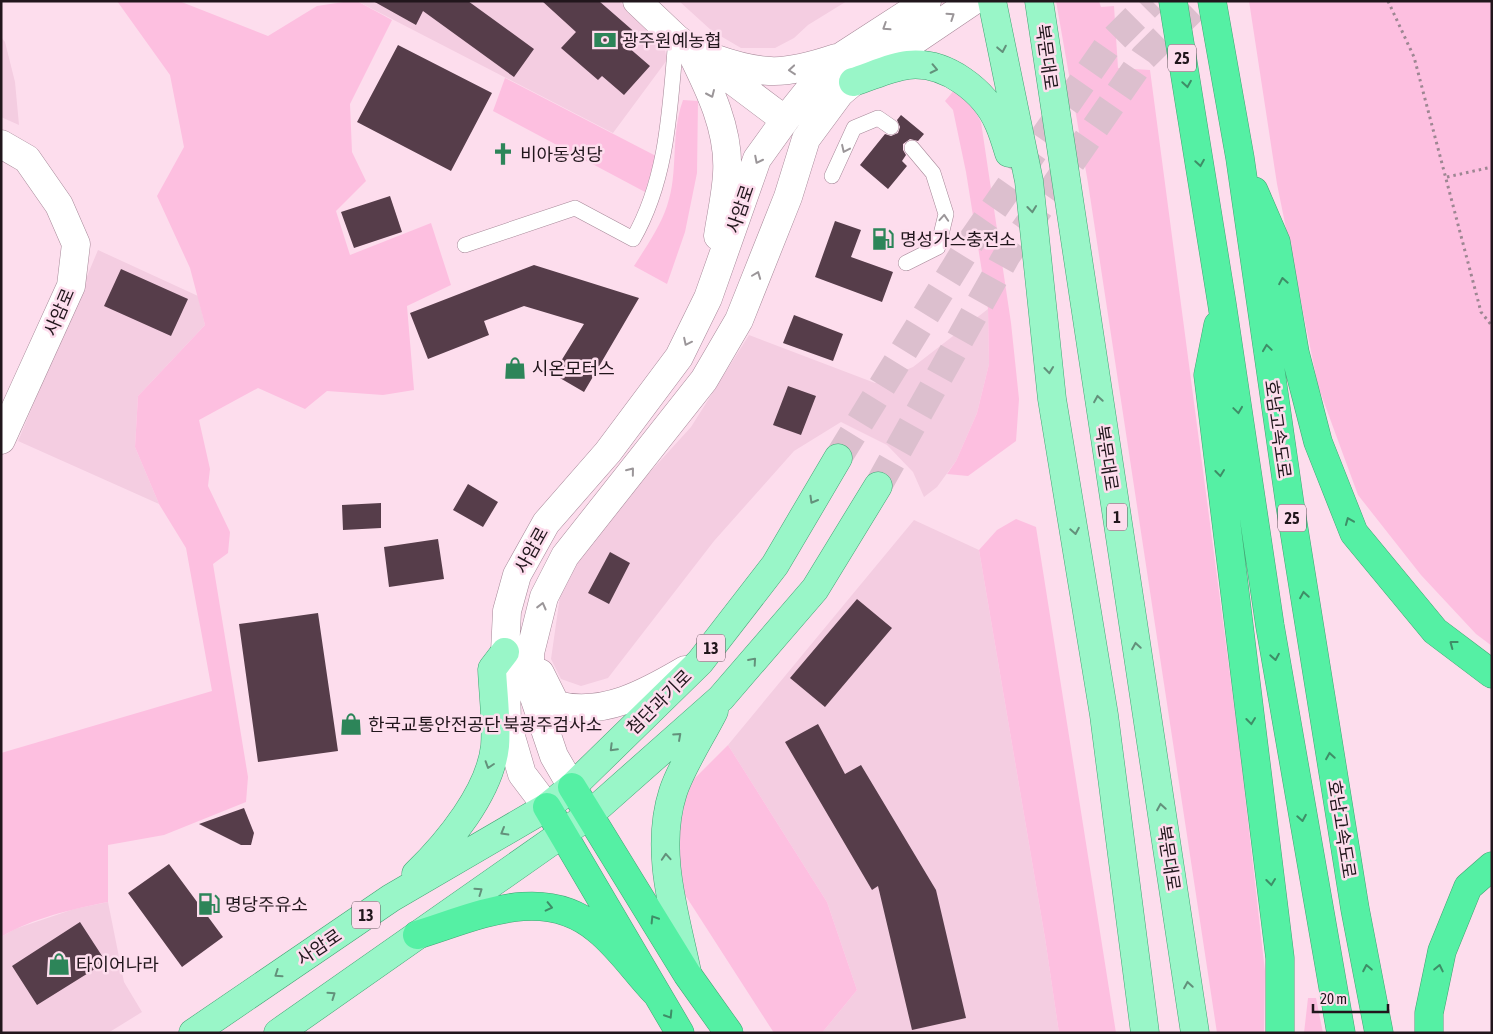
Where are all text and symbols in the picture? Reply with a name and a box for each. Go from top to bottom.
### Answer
one-way arrow [946,12,955,22]
one-way arrow [882,21,891,30]
street label: 북문대로 [1032,23,1062,91]
bank icon: 광주원예농협 [592,27,618,53]
place label: 광주원예농협 [622,30,721,51]
road number: 25 [1168,44,1196,72]
one-way arrow [996,45,1007,53]
one-way arrow [929,63,938,74]
one-way arrow [788,65,796,76]
one-way arrow [1181,80,1191,88]
one-way arrow [705,89,716,98]
church icon: 비아동성당 [490,141,516,167]
place label: 비아동성당 [520,144,603,165]
one-way arrow [840,144,851,153]
one-way arrow [754,155,764,164]
one-way arrow [1194,159,1204,168]
street label: 사암로 [722,182,758,236]
one-way arrow [1027,205,1038,213]
one-way arrow [938,213,949,221]
fuel station icon: 명성가스충전소 [870,226,896,252]
place label: 명성가스충전소 [900,229,1016,250]
one-way arrow [751,271,761,280]
one-way arrow [1278,277,1288,285]
street label: 사암로 [40,285,78,339]
one-way arrow [683,337,693,346]
one-way arrow [1262,344,1273,352]
shop icon: 시온모터스 [502,355,528,381]
place label: 시온모터스 [532,358,615,379]
one-way arrow [1043,367,1054,375]
street label: 호남고속도로 [1261,378,1295,480]
one-way arrow [1094,394,1104,403]
one-way arrow [1232,407,1243,415]
street label: 북문대로 [1091,424,1123,492]
one-way arrow [626,468,634,477]
one-way arrow [1215,468,1225,477]
one-way arrow [810,495,820,504]
road number: 1 [1107,504,1127,530]
road number: 25 [1278,504,1306,532]
one-way arrow [1345,517,1355,526]
street label: 사암로 [510,523,552,577]
one-way arrow [1069,526,1079,535]
one-way arrow [1300,591,1310,600]
one-way arrow [536,601,547,610]
road number: 13 [697,634,725,661]
one-way arrow [1132,642,1142,650]
one-way arrow [1450,642,1459,650]
one-way arrow [1269,654,1280,662]
one-way arrow [747,658,755,667]
street label: 첨단과기로 [622,665,696,739]
shop icon: 한국교통안전공단 북광주검사소 [338,711,364,737]
place label: 한국교통안전공단 북광주검사소 [368,714,602,735]
one-way arrow [1245,717,1256,725]
one-way arrow [672,733,681,742]
one-way arrow [609,742,618,751]
one-way arrow [1326,751,1336,760]
one-way arrow [485,761,495,769]
street label: 호남고속도로 [1324,778,1360,880]
one-way arrow [1156,802,1167,810]
one-way arrow [1297,813,1307,822]
street label: 북문대로 [1153,824,1185,892]
one-way arrow [501,825,510,835]
one-way arrow [661,853,672,861]
one-way arrow [1265,878,1276,886]
one-way arrow [473,888,483,897]
fuel station icon: 명당주유소 [196,891,222,917]
place label: 명당주유소 [225,894,308,915]
road number: 13 [352,902,380,928]
one-way arrow [544,902,553,912]
one-way arrow [650,916,660,925]
street label: 사암로 [293,924,345,970]
shop icon: 타이어나라 [46,951,72,977]
place label: 타이어나라 [76,954,159,975]
one-way arrow [1362,963,1372,972]
one-way arrow [1433,963,1444,972]
one-way arrow [275,968,284,977]
one-way arrow [1183,980,1193,989]
scale bar [1313,982,1388,1014]
text: 20 m [1320,990,1347,1007]
one-way arrow [326,992,336,1001]
one-way arrow [663,1010,672,1019]

